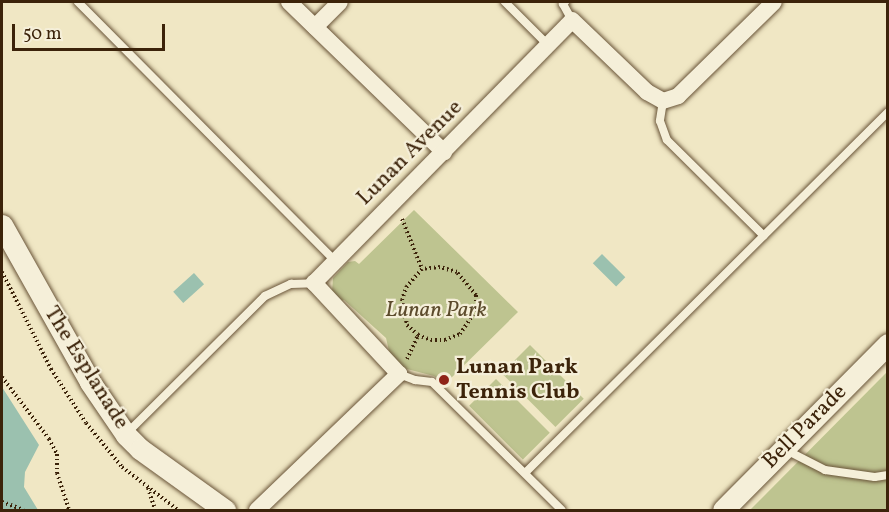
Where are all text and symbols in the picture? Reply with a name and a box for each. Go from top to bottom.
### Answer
scale bar [15,12,168,50]
text: 50 m [23,22,62,47]
street label: Lunan Avenue [352,95,468,211]
park label: Lunan Park [385,298,487,324]
street label: The Esplanade [38,302,134,434]
place label: Lunan Park Tennis Club [456,354,579,406]
marker: Lunan Park Tennis Club [437,373,451,387]
street label: Bell Parade [757,379,853,475]

